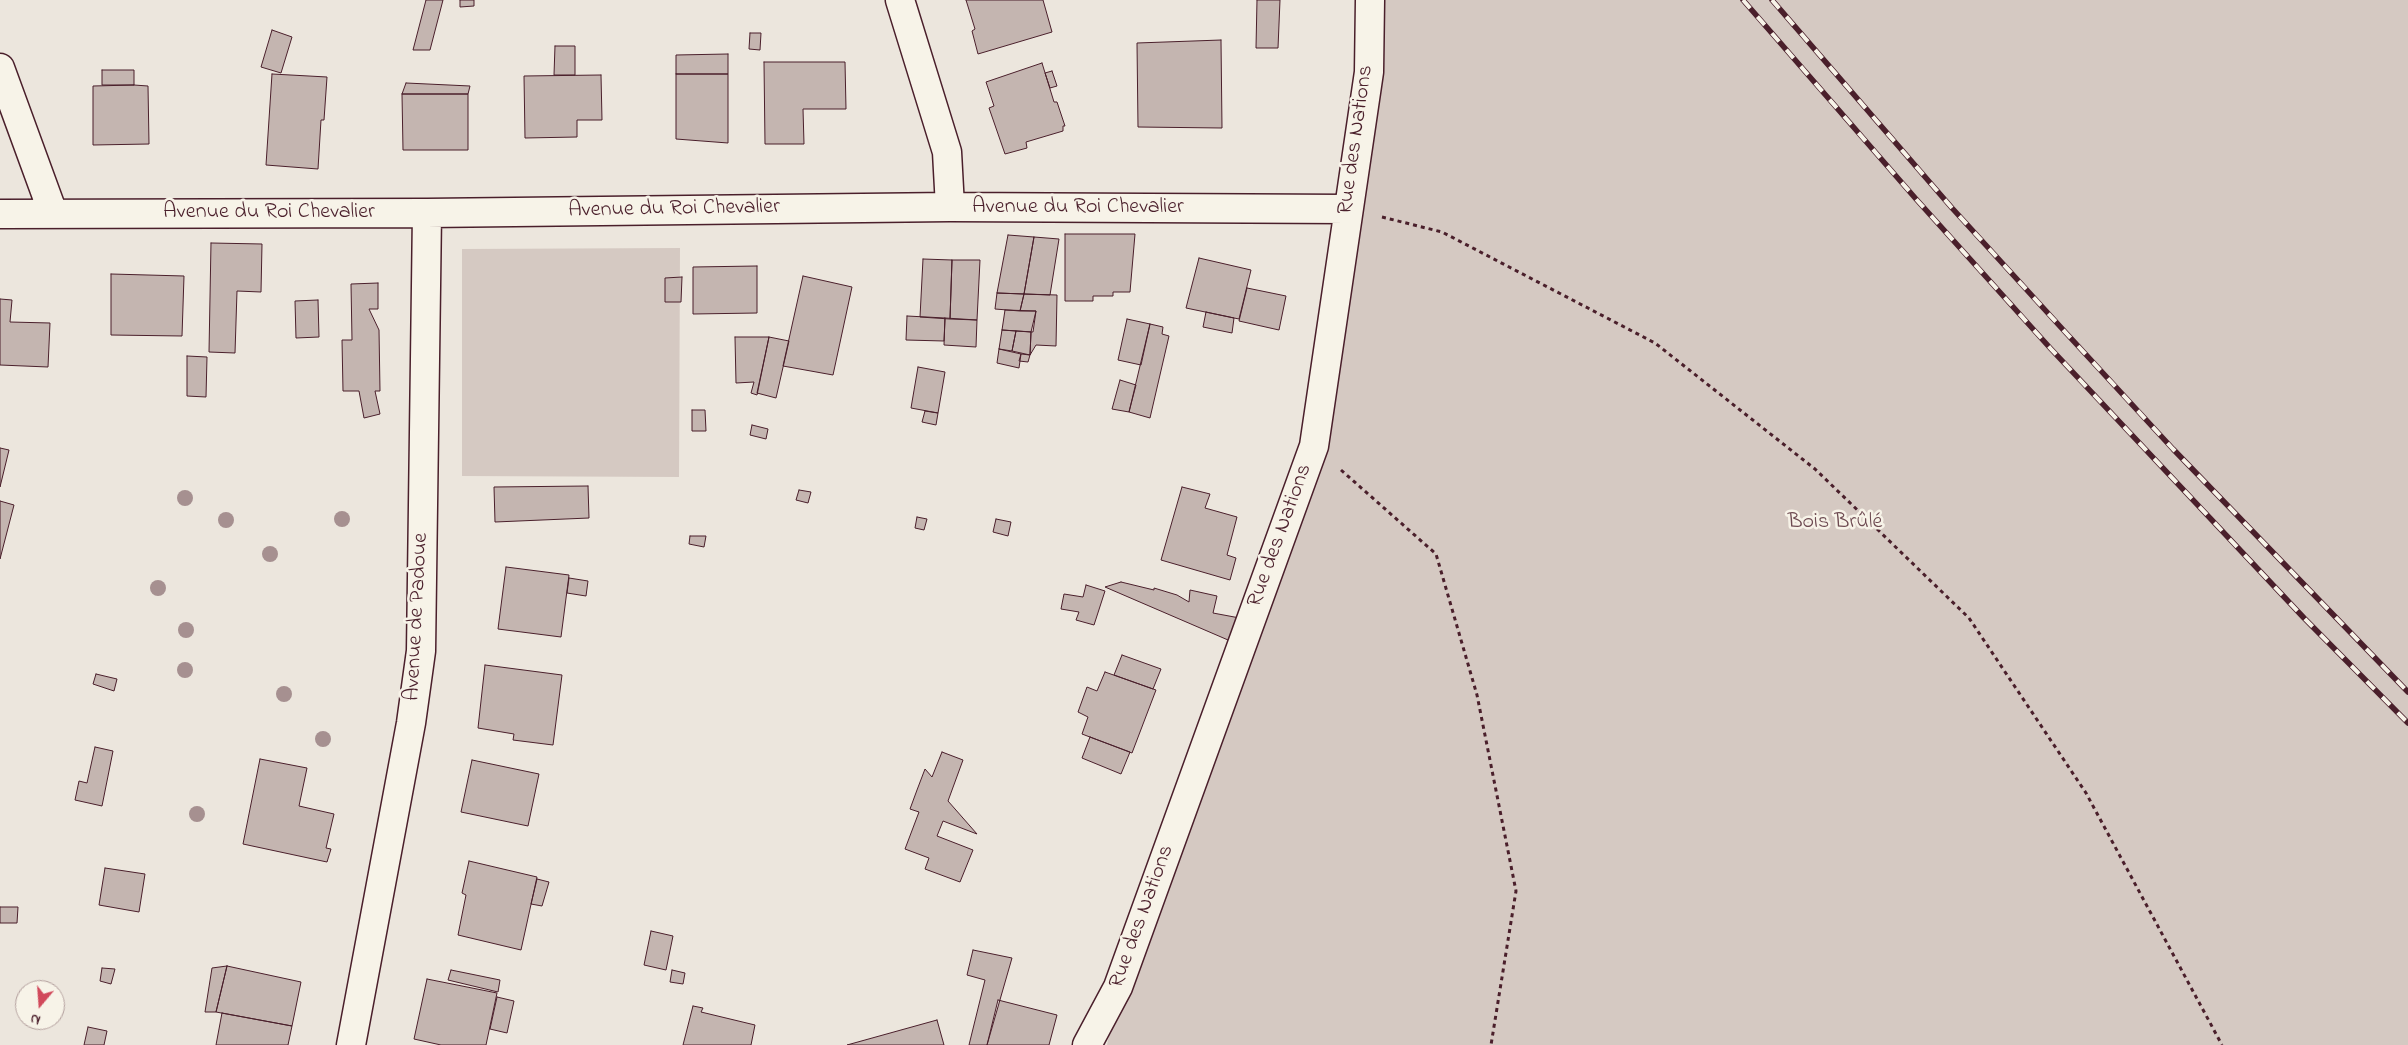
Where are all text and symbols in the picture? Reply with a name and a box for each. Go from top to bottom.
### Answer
street label: Rue des Nations [1333,64,1381,216]
street label: Avenue du Roi Chevalier [568,195,780,225]
street label: Avenue du Roi Chevalier [972,195,1184,221]
street label: Avenue du Roi Chevalier [163,200,375,226]
street label: Rue des Nations [1243,461,1319,611]
park label: Bois Brûlé [1788,510,1882,536]
street label: Avenue de Padoue [400,532,436,702]
street label: Rue des Nations [1105,842,1181,992]
north arrow [15,980,65,1030]
text: N [28,1007,43,1030]

